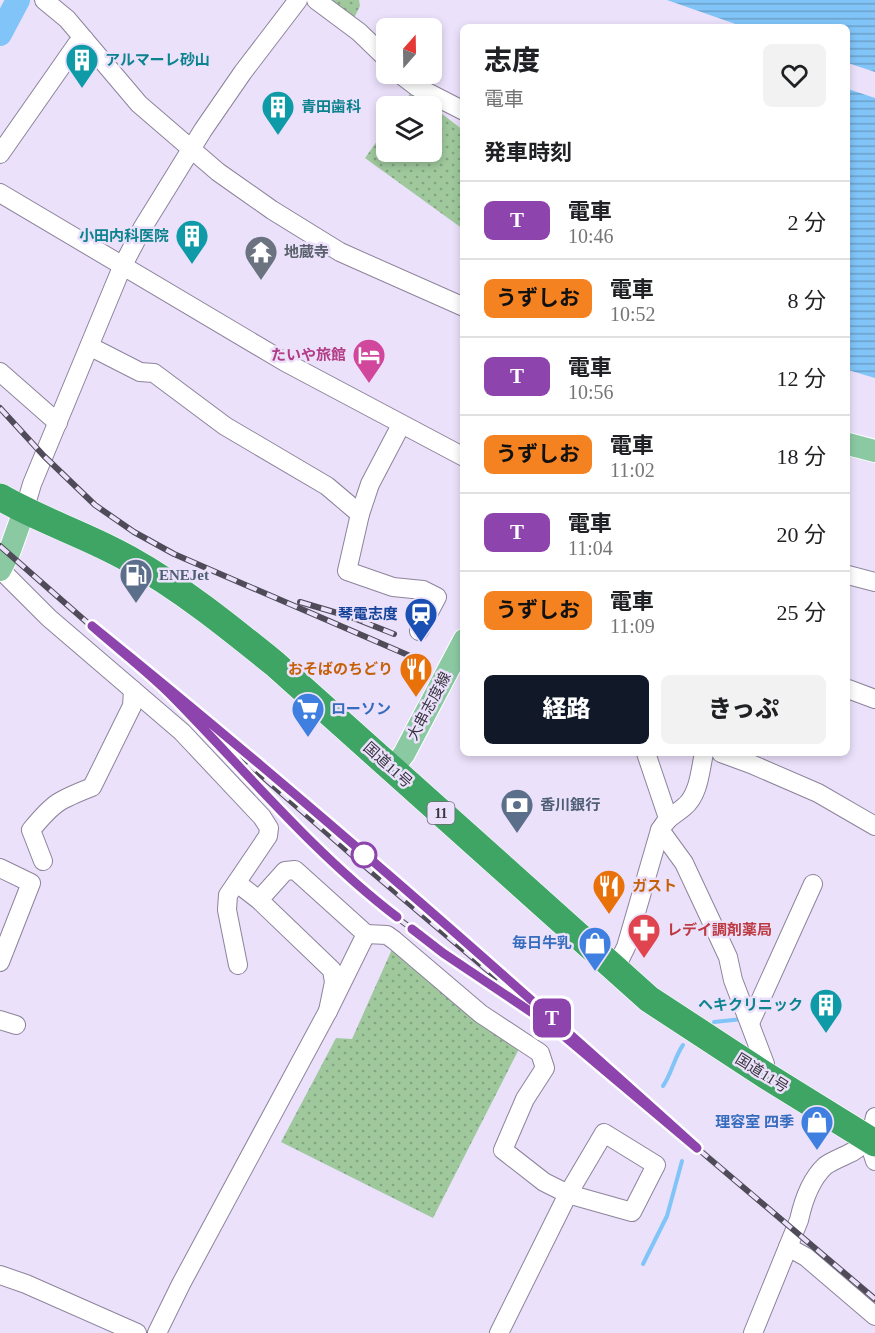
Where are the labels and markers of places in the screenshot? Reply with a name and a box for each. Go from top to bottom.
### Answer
building icon: アルマーレ砂山 [64,42,100,89]
place label: アルマーレ砂山 [105,52,210,68]
building icon: 青田歯科 [260,89,296,136]
place label: 青田歯科 [301,99,361,115]
building icon: 小田内科医院 [174,218,210,265]
place label: 小田内科医院 [79,228,169,244]
temple icon: 地蔵寺 [243,234,279,281]
place label: 地蔵寺 [284,244,329,260]
hotel icon: たいや旅館 [351,337,387,384]
place label: たいや旅館 [271,346,346,363]
fuel station icon: ENEJet [118,557,154,604]
place label: ENEJet [159,567,209,583]
station icon: 琴電志度 [403,596,439,643]
place label: 琴電志度 [338,606,398,622]
restaurant icon: おそばのちどり [398,651,434,698]
place label: おそばのちどり [288,661,393,677]
supermarket icon: ローソン [290,691,326,738]
place label: ローソン [331,701,391,717]
bank icon: 香川銀行 [499,787,535,834]
place label: 香川銀行 [540,797,600,813]
unlabelled marker [351,842,377,868]
restaurant icon: ガスト [591,868,627,915]
place label: ガスト [632,878,677,894]
pharmacy icon: レデイ調剤薬局 [626,912,662,959]
place label: レデイ調剤薬局 [667,922,772,938]
shop icon: 毎日牛乳 [577,925,613,972]
place label: 毎日牛乳 [512,935,572,951]
building icon: ヘキクリニック [808,987,844,1034]
place label: ヘキクリニック [698,997,803,1013]
shop icon: 理容室 四季 [799,1104,835,1151]
place label: 理容室 四季 [715,1114,794,1130]

